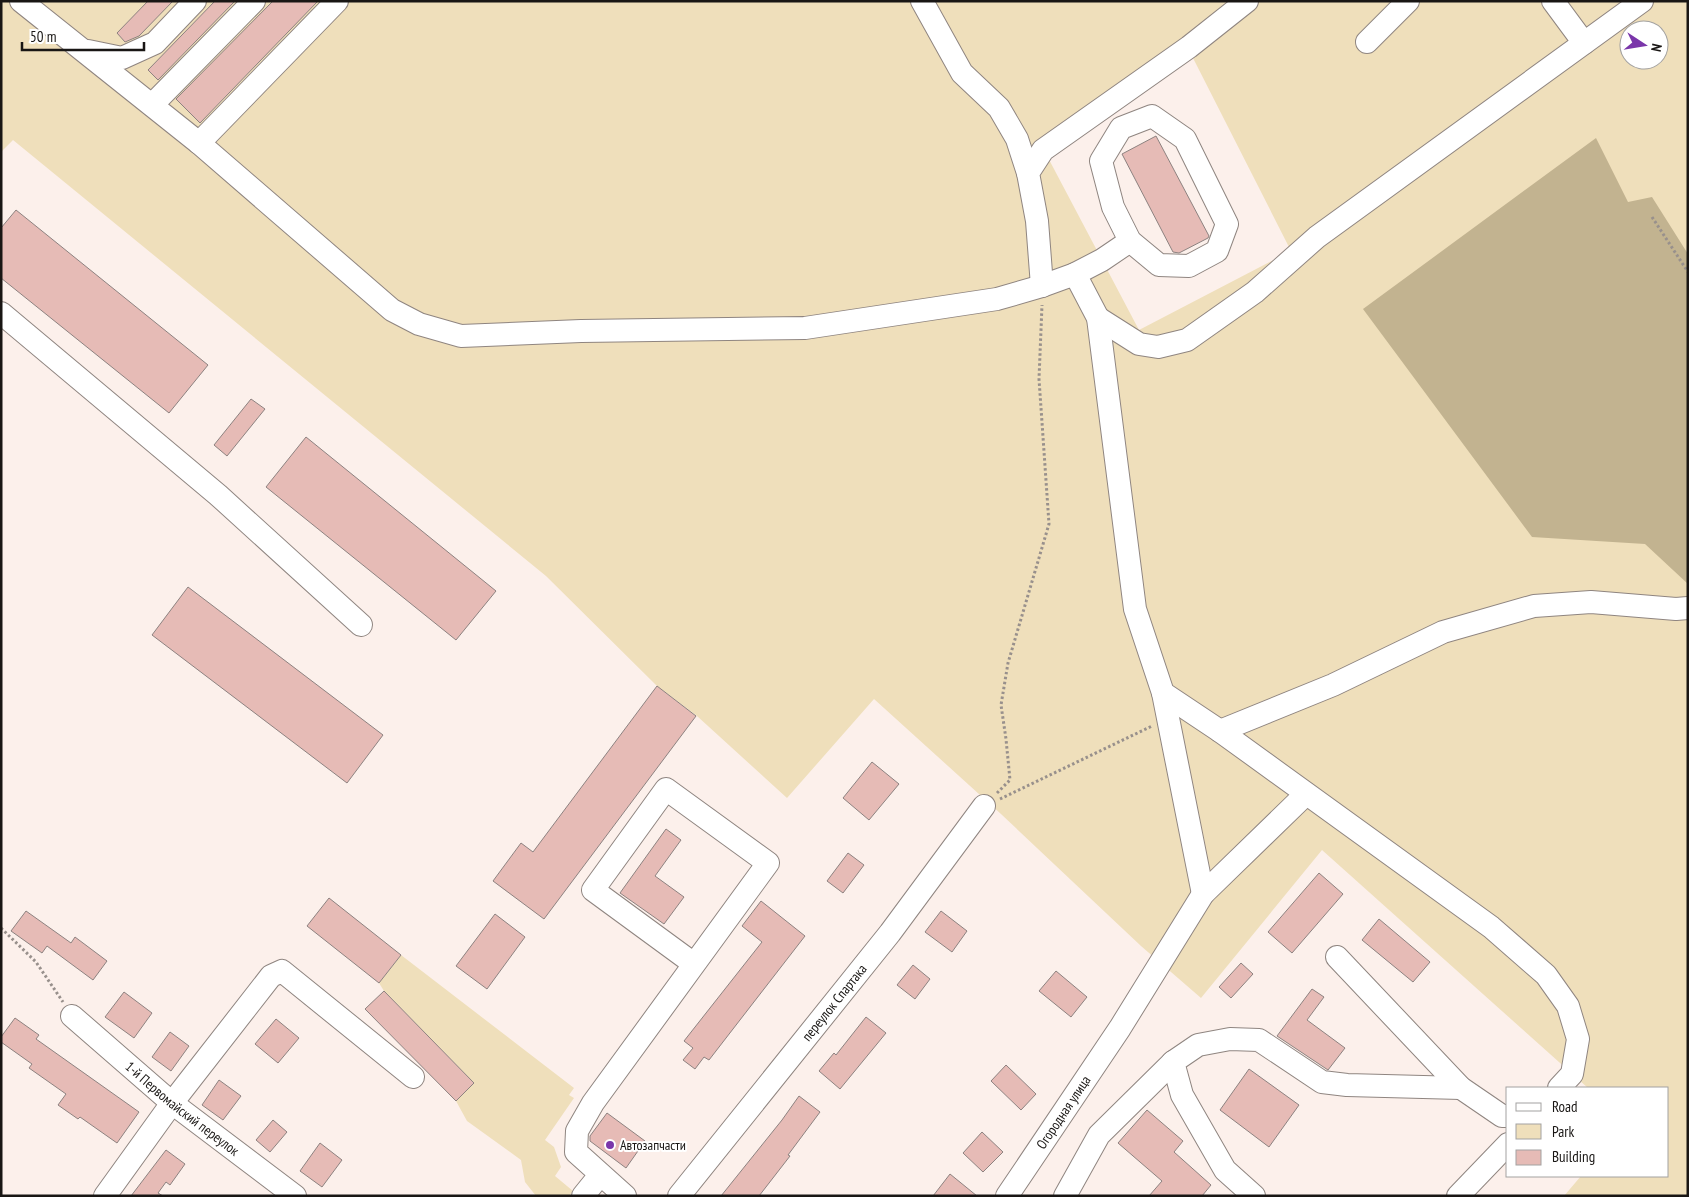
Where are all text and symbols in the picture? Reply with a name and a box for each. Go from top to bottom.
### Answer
scale bar [22,20,145,52]
north arrow [1619,20,1669,70]
text: 50 m [30,27,56,46]
text: N [1647,42,1666,53]
street label: переулок Спартака [798,960,871,1045]
street label: 1-й Первомайский переулок [122,1057,243,1160]
street label: Огородная улица [1032,1072,1095,1152]
legend [1506,1087,1669,1177]
text: Road [1552,1097,1578,1116]
text: Park [1552,1122,1574,1141]
place label: Автозапчасти [620,1136,686,1154]
marker: Автозапчасти [604,1139,616,1151]
text: Building [1552,1147,1595,1166]

